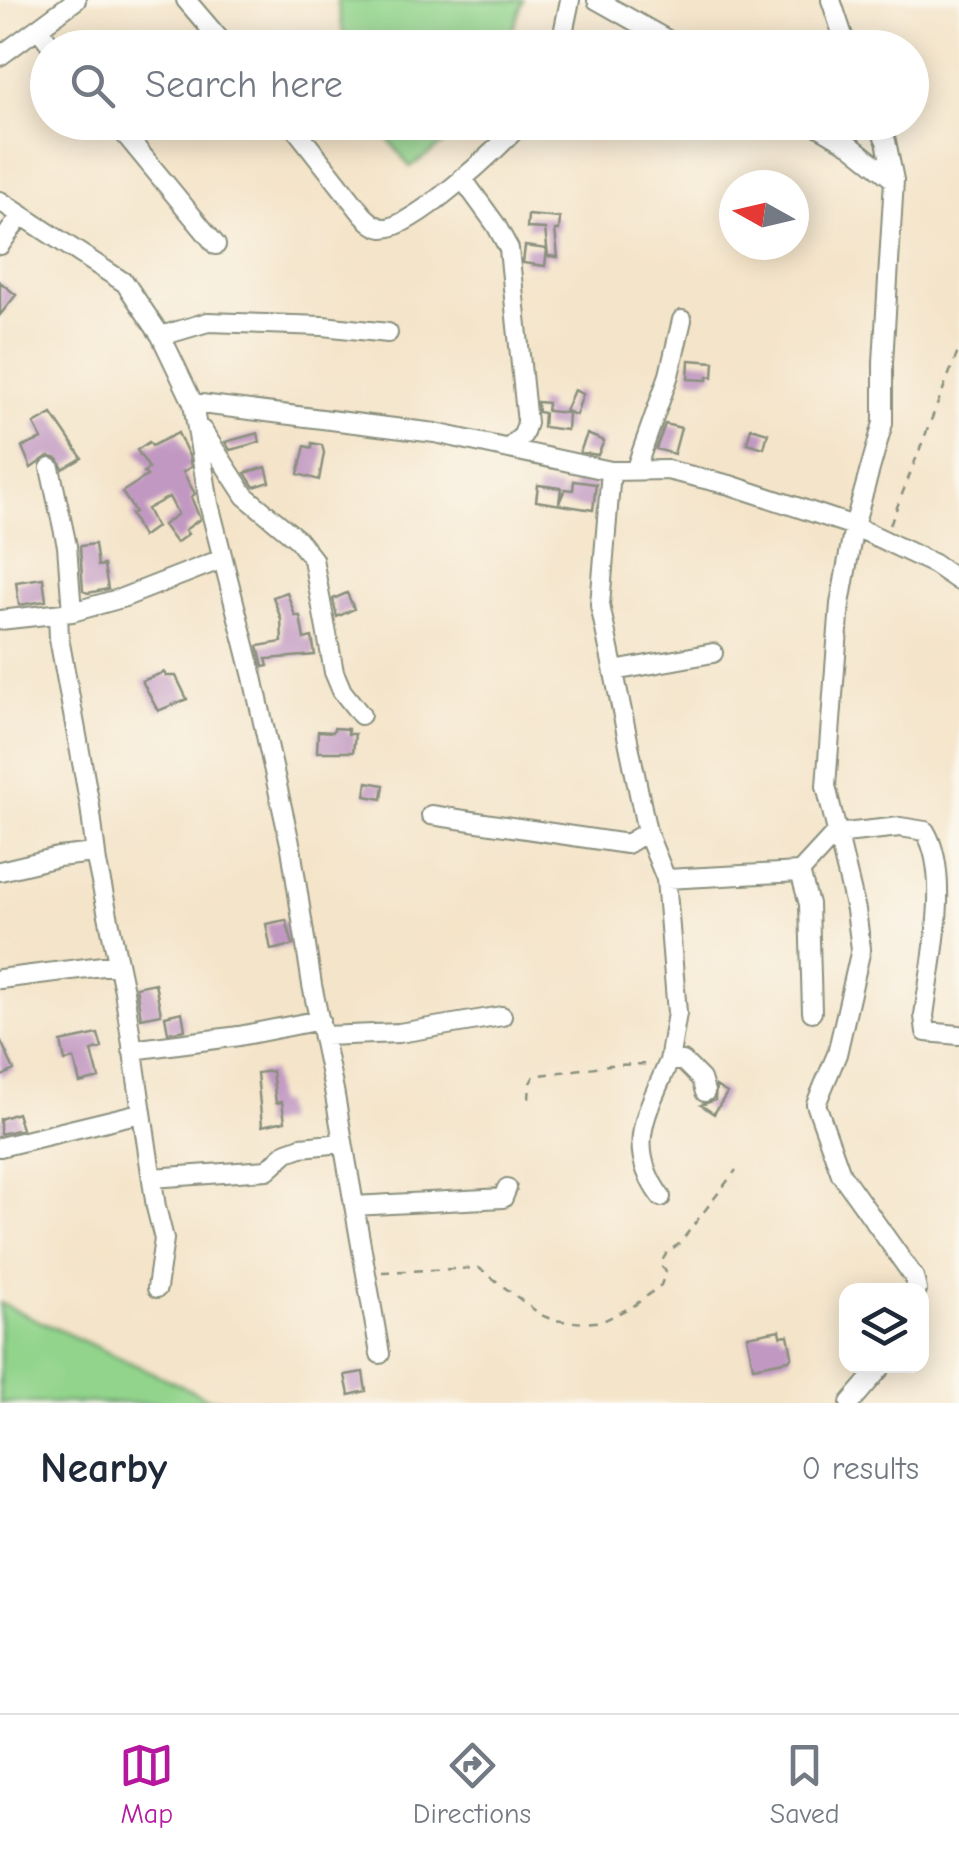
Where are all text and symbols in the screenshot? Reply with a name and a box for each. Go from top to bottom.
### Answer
search box [30,30,929,140]
icon: search [65,58,120,113]
text: Search here [145,63,343,107]
north arrow [719,170,809,260]
map controls [839,1283,929,1373]
button: layers [839,1283,929,1373]
text: Nearby [40,1444,167,1493]
text: 0 results [802,1450,919,1487]
tab: Map [119,1738,174,1830]
tab: Directions [413,1738,531,1830]
tab: Saved [770,1738,840,1830]

